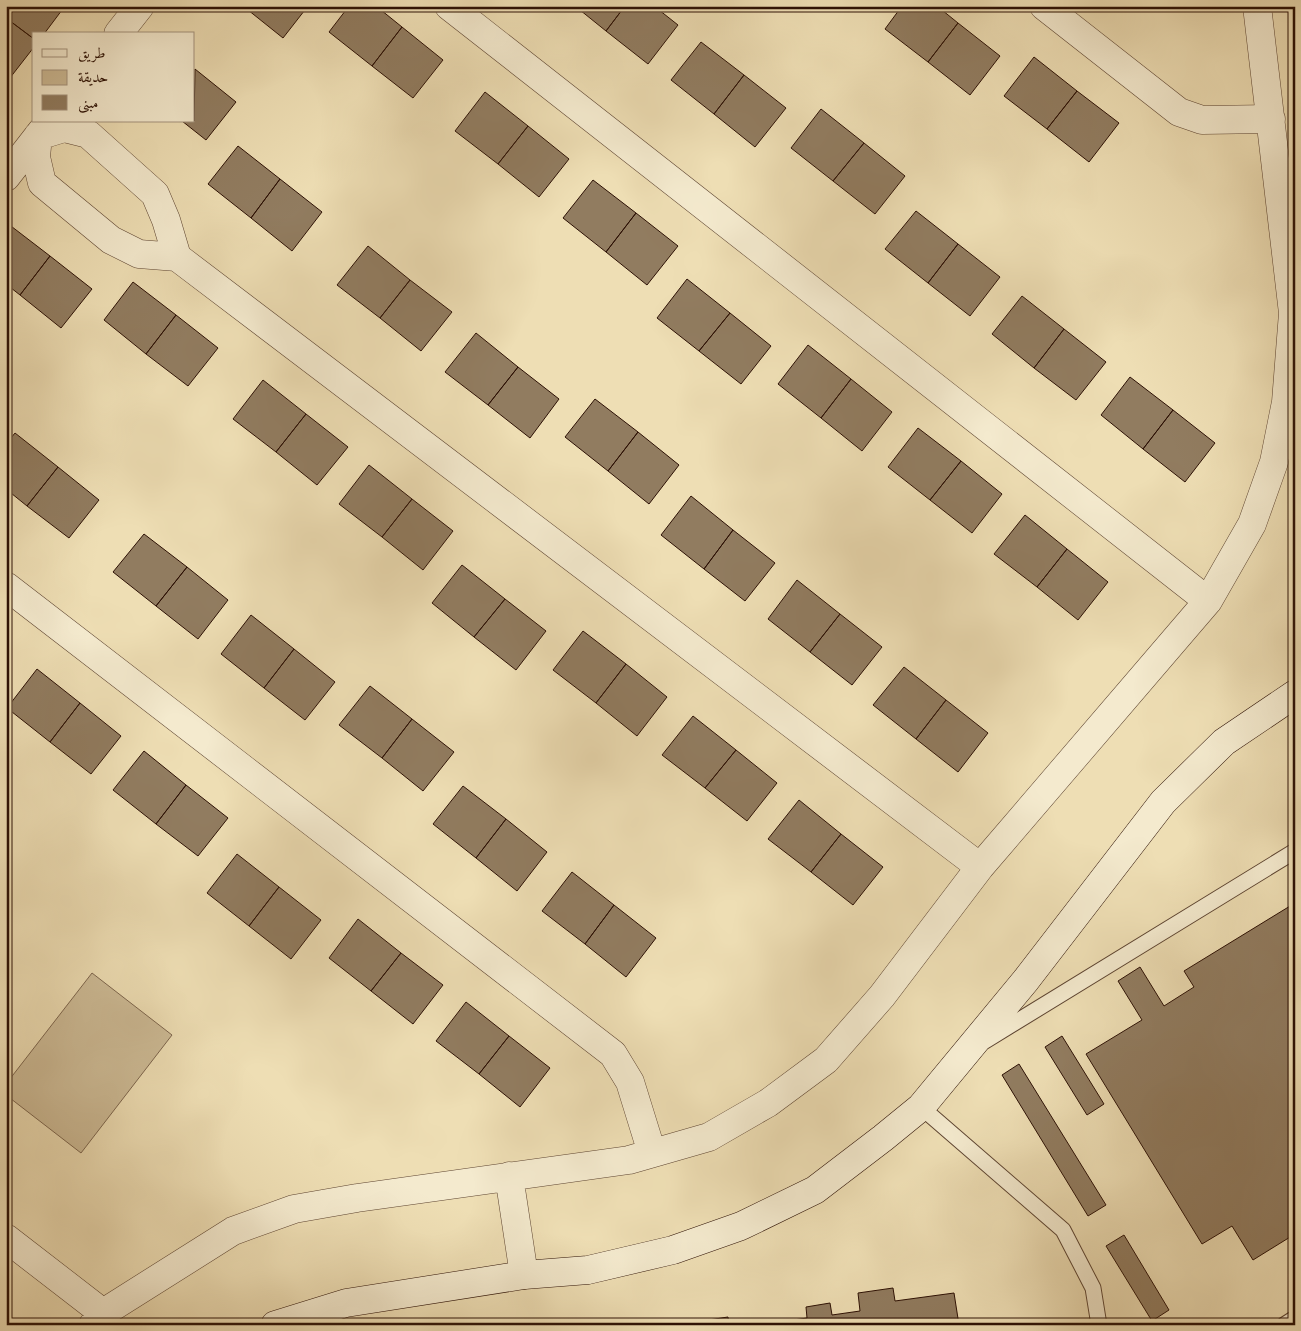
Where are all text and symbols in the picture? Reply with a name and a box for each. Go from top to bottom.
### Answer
legend [32,32,195,122]
text: طريق [78,44,105,63]
text: حديقة [78,68,108,87]
text: مبنى [78,94,98,114]

